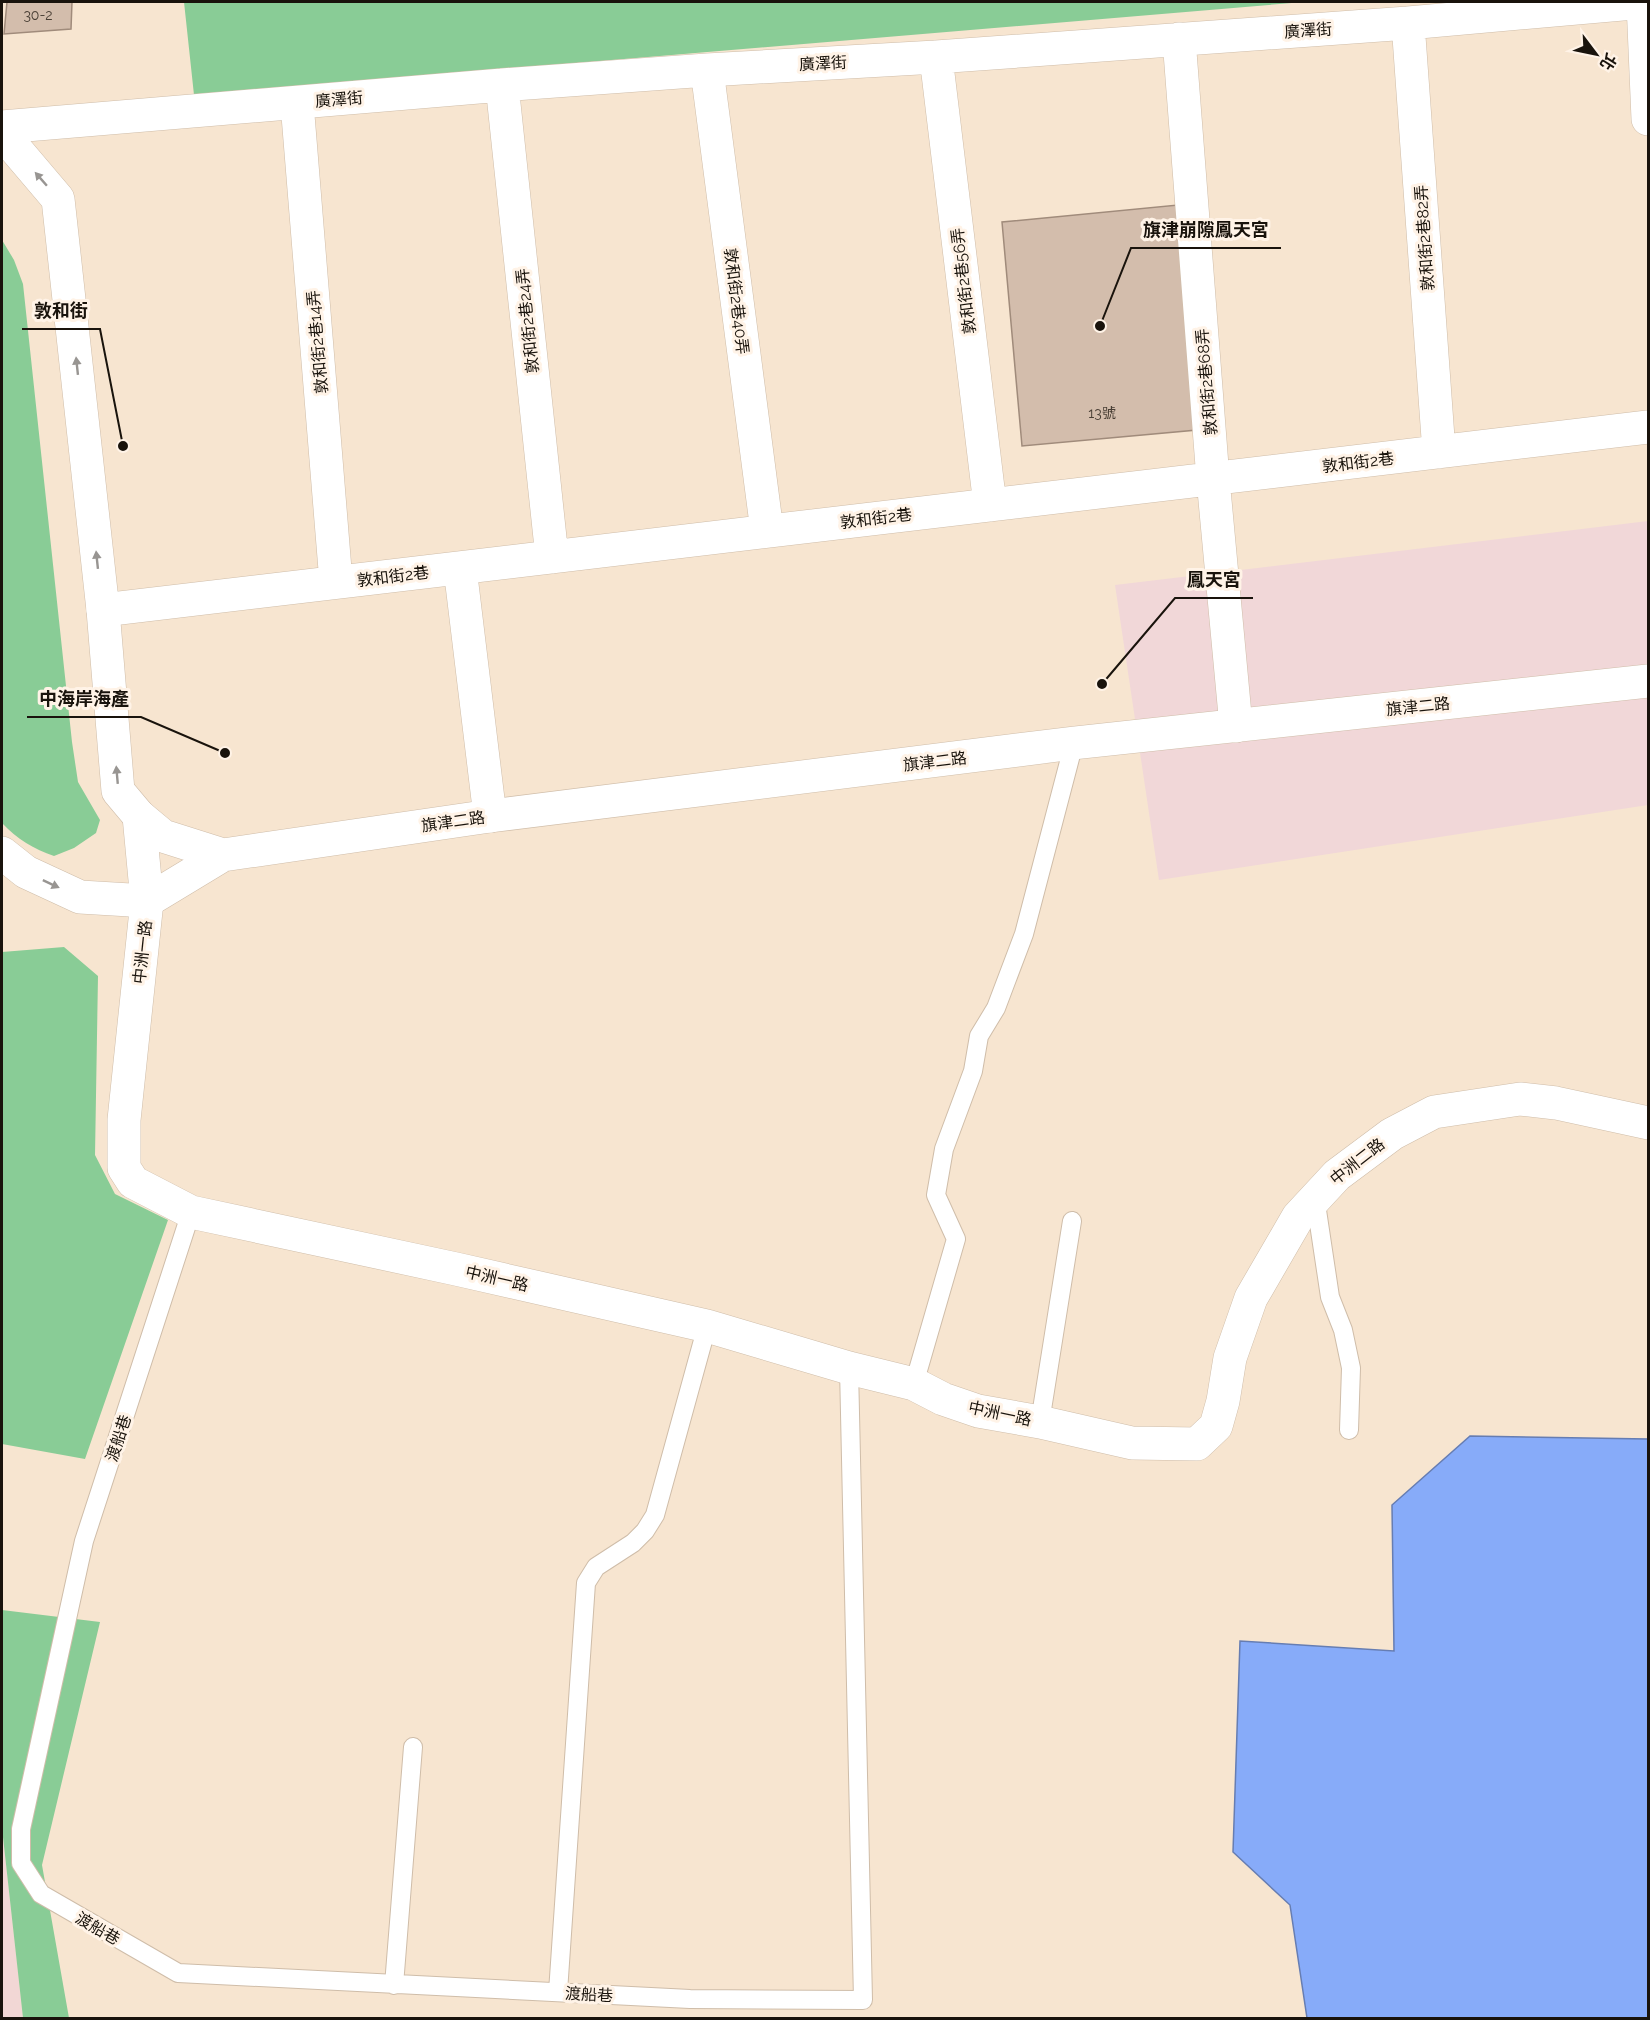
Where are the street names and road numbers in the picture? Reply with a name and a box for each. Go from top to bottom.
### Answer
street label: 廣澤街 [1283,19,1333,42]
street label: 廣澤街 [799,53,847,74]
street label: 廣澤街 [314,88,364,111]
street label: 敦和街2巷82弄 [1411,184,1438,292]
street label: 敦和街2巷56弄 [948,227,979,335]
street label: 敦和街2巷40弄 [721,247,752,355]
street label: 敦和街2巷24弄 [513,268,542,374]
street label: 敦和街2巷14弄 [304,289,331,395]
street label: 敦和街2巷68弄 [1192,328,1221,436]
street label: 敦和街2巷 [1321,449,1395,476]
street label: 敦和街2巷 [839,505,913,532]
street label: 敦和街2巷 [356,563,430,590]
street label: 旗津二路 [1385,694,1451,719]
street label: 旗津二路 [902,748,968,775]
street label: 旗津二路 [420,808,486,835]
street label: 中洲一路 [130,919,155,985]
street label: 中洲二路 [1326,1134,1388,1189]
street label: 中洲一路 [464,1262,530,1295]
street label: 中洲一路 [967,1398,1033,1429]
street label: 渡船巷 [102,1412,135,1464]
street label: 渡船巷 [72,1908,123,1949]
street label: 渡船巷 [565,1984,613,2005]

